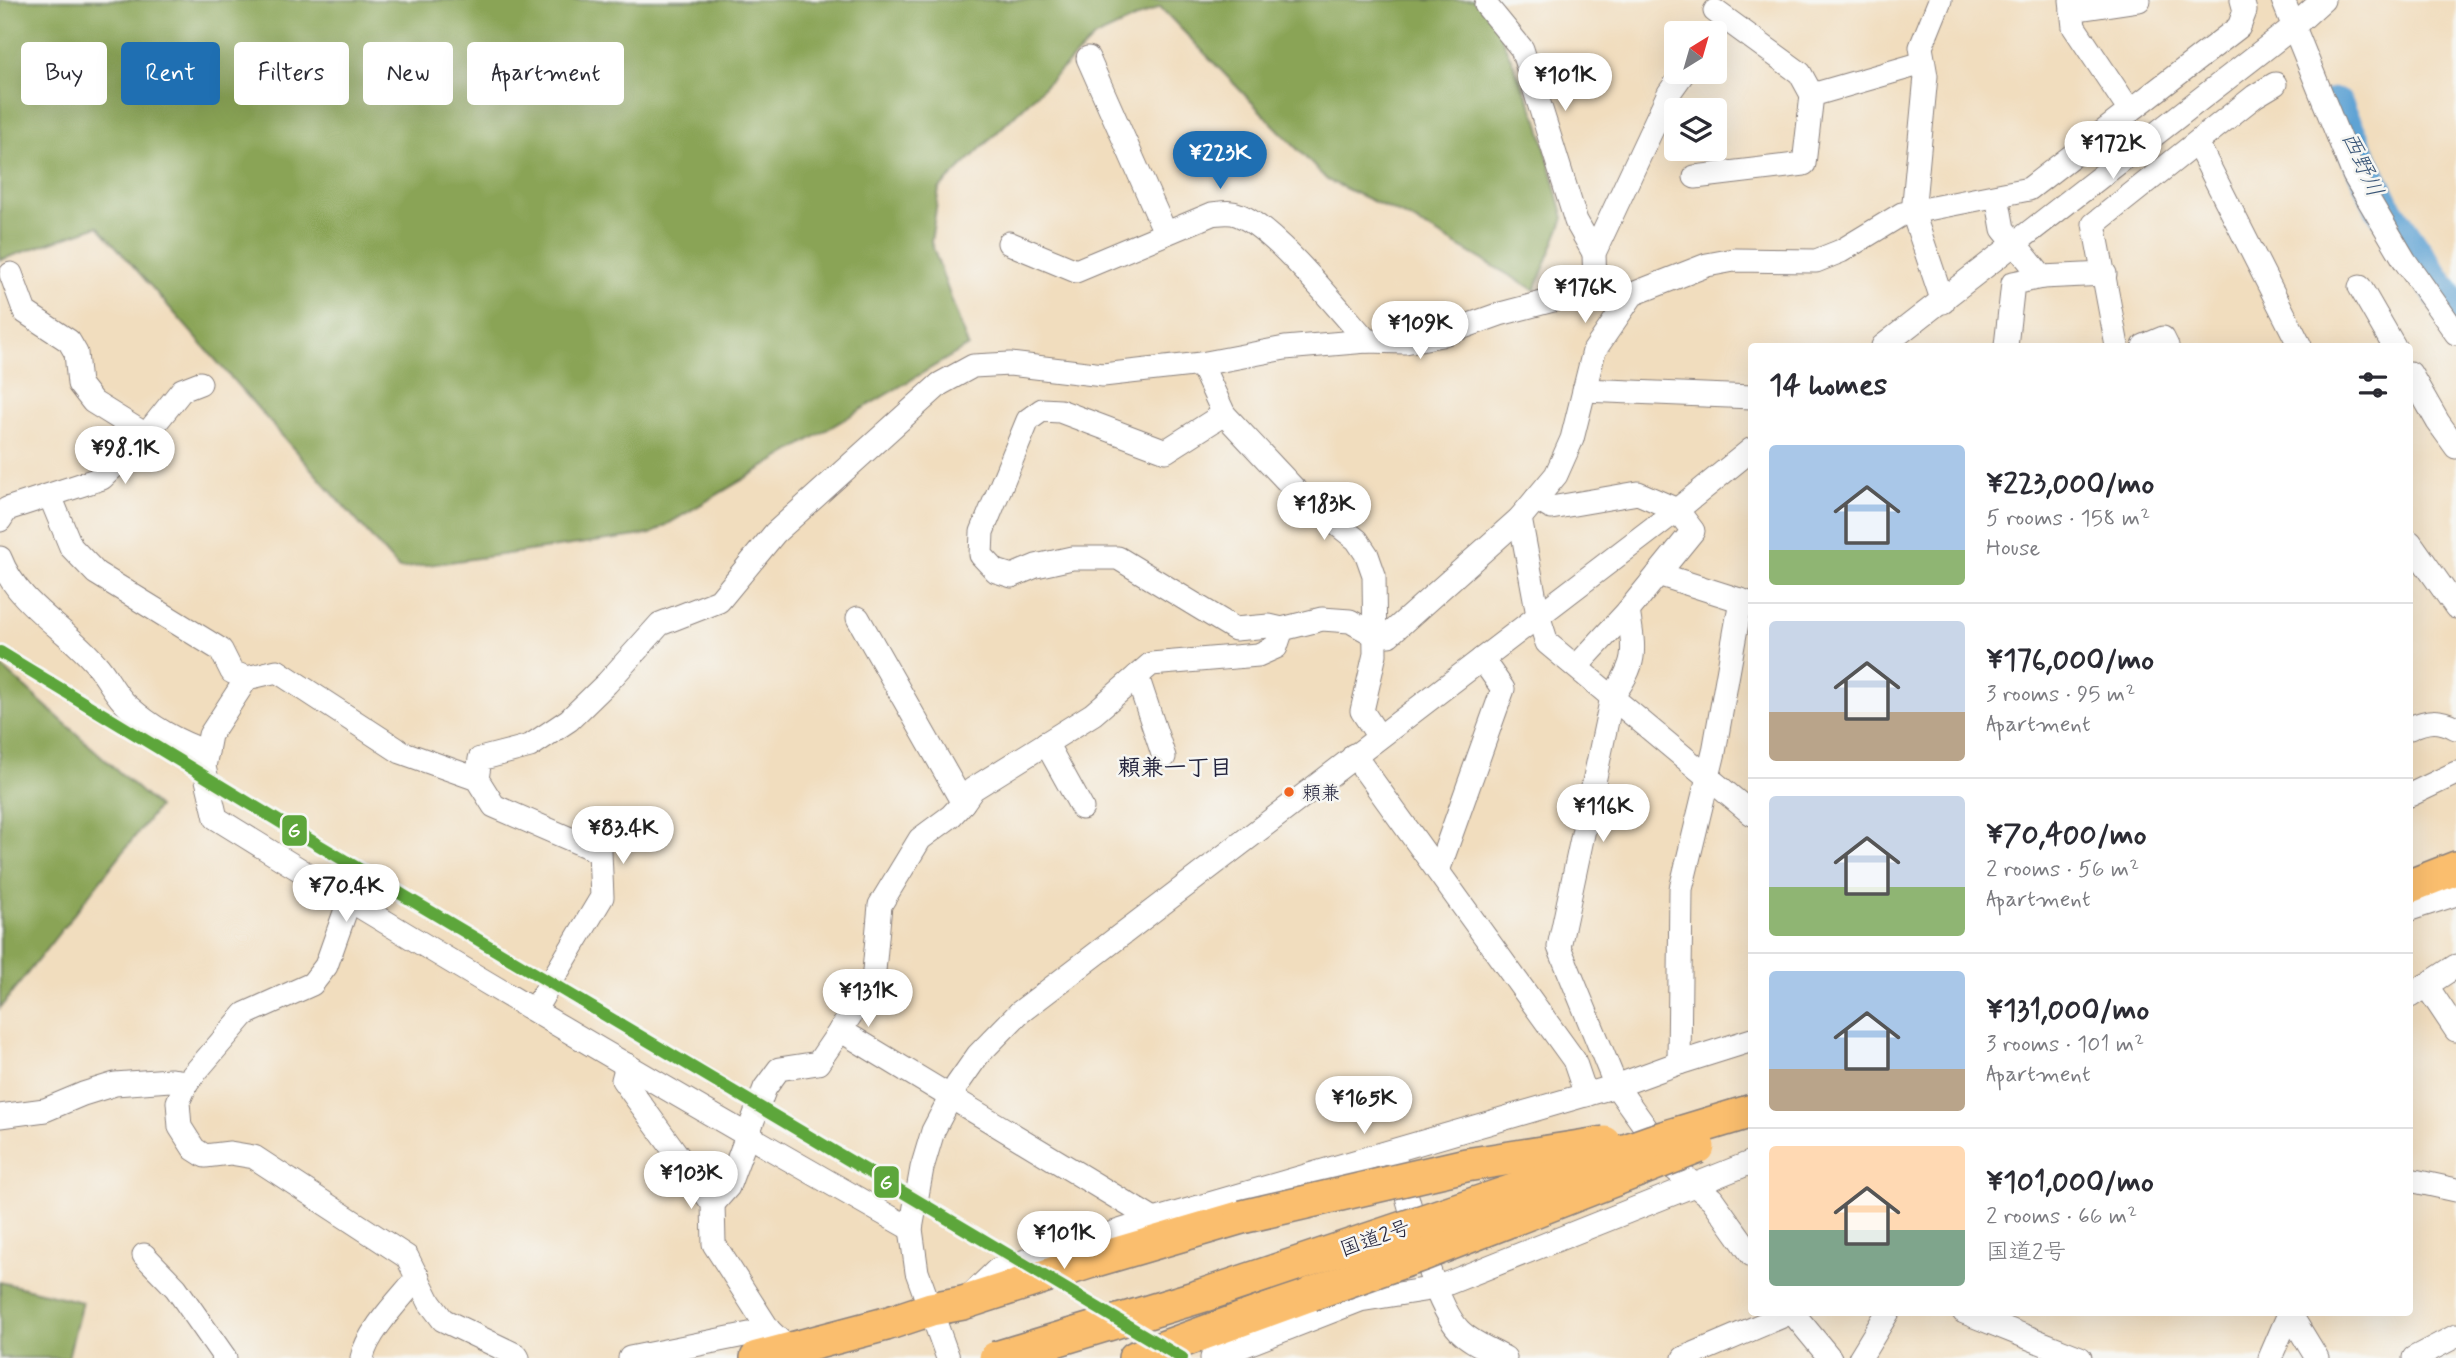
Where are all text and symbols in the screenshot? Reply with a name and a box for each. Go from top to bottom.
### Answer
north arrow [1664,21,1727,84]
map controls [1664,21,1727,161]
chip: Buy [21,42,107,105]
chip: Rent [121,42,220,105]
chip: Filters [234,42,349,105]
chip: New [363,42,453,105]
chip: Apartment [467,42,624,105]
pin: ¥101K [1516,54,1614,113]
text: ¥101K [1534,61,1596,91]
button: layers [1664,98,1727,161]
pin: ¥172K [2064,122,2162,181]
water label: 西野川 [2333,127,2389,202]
text: ¥172K [2080,129,2146,159]
pin: ¥223K [1171,132,1269,191]
text: ¥223K [1189,139,1251,169]
pin: ¥176K [1536,266,1634,325]
text: ¥176K [1554,273,1616,303]
pin: ¥109K [1371,302,1469,361]
text: ¥109K [1387,309,1453,339]
text: 14 homes [1769,366,1887,405]
icon: filters [2354,366,2392,404]
pin: ¥98.1K [68,426,182,486]
text: ¥98.1K [91,434,159,464]
text: ¥223,000/mo [1986,465,2154,504]
icon: home [1825,473,1909,557]
pin: ¥183K [1275,482,1373,542]
text: ¥183K [1293,490,1355,520]
text: 5 rooms · 158 m² [1986,504,2150,534]
text: House [1986,534,2040,564]
text: ¥176,000/mo [1986,641,2154,680]
icon: home [1825,649,1909,733]
text: 3 rooms · 95 m² [1986,680,2135,710]
text: Apartment [1986,710,2091,740]
district label: 頼兼一丁目 [1118,754,1233,784]
place label: 頼兼 [1302,781,1340,806]
pin: ¥116K [1554,784,1652,844]
marker: 頼兼 [1282,785,1296,799]
text: ¥116K [1573,792,1633,822]
pin: ¥83.4K [566,806,680,866]
line badge: G [281,814,308,847]
text: ¥83.4K [588,814,658,844]
text: ¥70,400/mo [1986,816,2147,855]
text: G [288,819,301,844]
icon: home [1825,824,1909,908]
text: 2 rooms · 56 m² [1986,855,2139,885]
pin: ¥70.4K [289,864,403,924]
text: ¥70.4K [309,872,383,902]
text: Apartment [1986,885,2091,915]
pin: ¥131K [819,970,917,1029]
text: ¥131K [839,977,897,1007]
text: ¥131,000/mo [1986,991,2149,1030]
icon: home [1825,999,1909,1083]
text: 3 rooms · 101 m² [1986,1030,2144,1060]
text: Apartment [1986,1060,2091,1090]
pin: ¥165K [1315,1076,1413,1136]
text: ¥165K [1331,1084,1397,1114]
pin: ¥103K [642,1152,740,1211]
text: ¥103K [660,1159,722,1189]
text: ¥101,000/mo [1986,1163,2154,1202]
line badge: G [873,1165,900,1199]
text: G [880,1171,893,1196]
icon: home [1825,1174,1909,1258]
text: 2 rooms · 66 m² [1986,1202,2137,1232]
pin: ¥101K [1015,1212,1113,1271]
street label: 国道2号 [1336,1214,1415,1264]
text: ¥101K [1033,1219,1095,1249]
text: 国道2号 [1986,1238,2066,1268]

